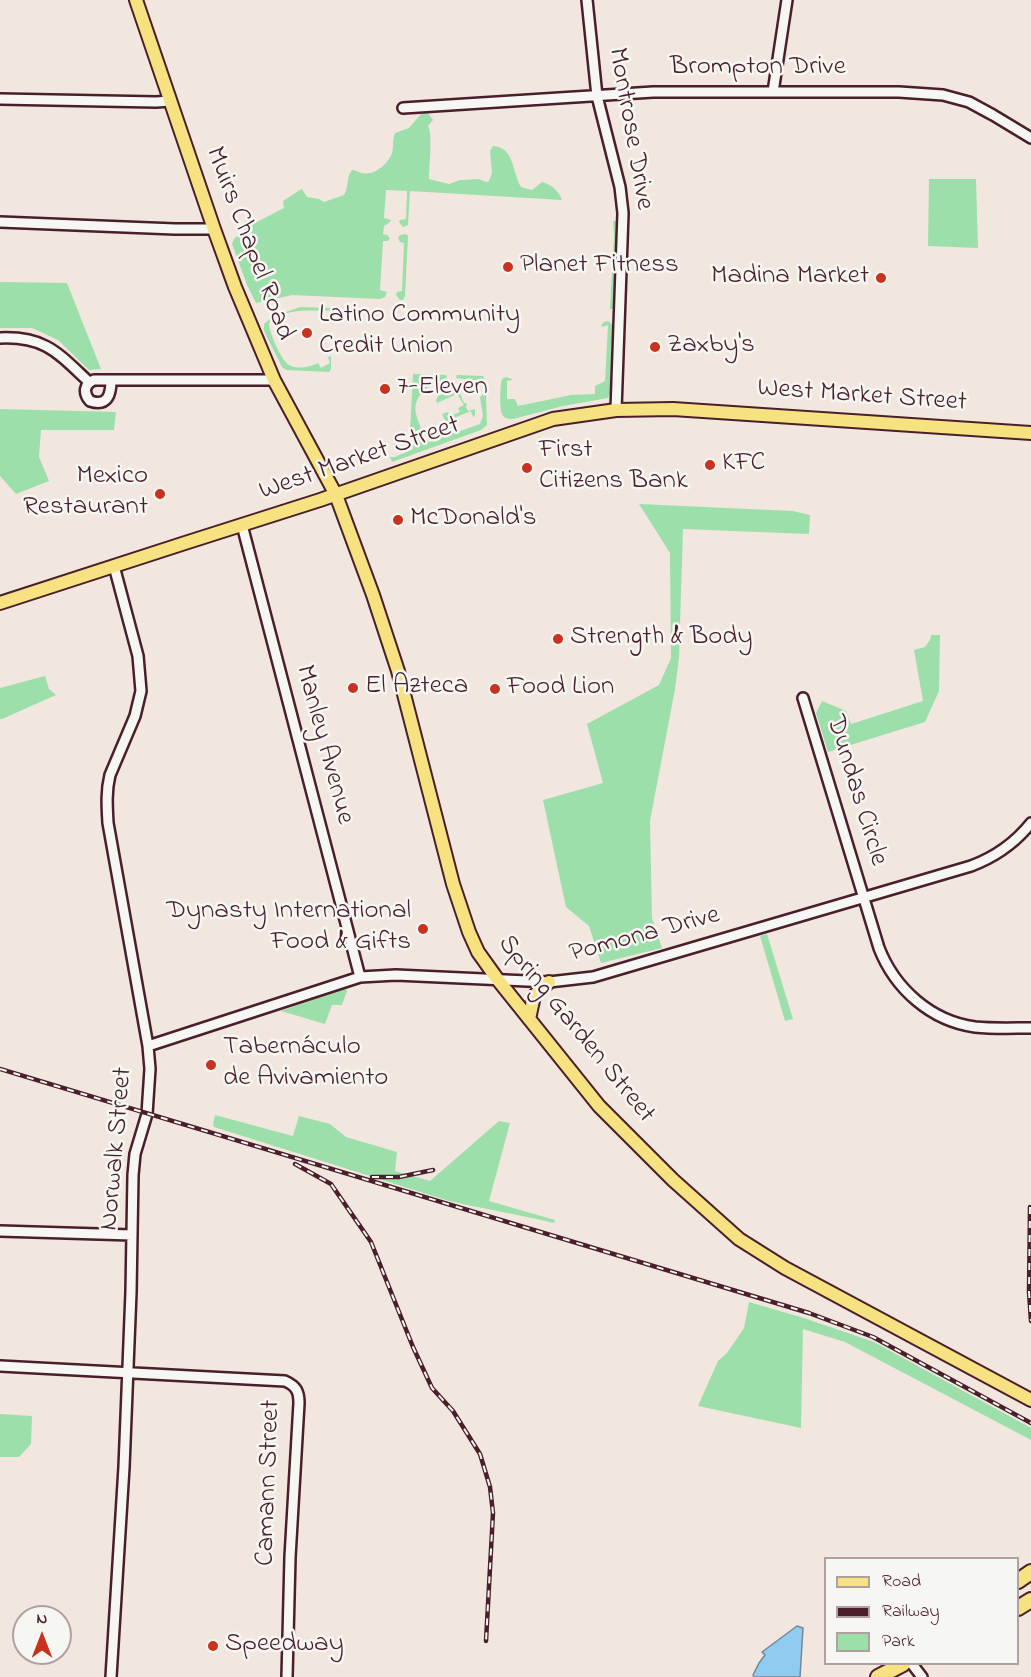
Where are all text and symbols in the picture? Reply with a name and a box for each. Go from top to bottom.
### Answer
street label: Montrose Drive [599,45,659,213]
street label: Brompton Drive [670,53,846,85]
street label: Muirs Chapel Road [196,143,300,345]
place label: Planet Fitness [520,251,679,283]
marker: Planet Fitness [501,260,515,274]
place label: Madina Market [711,262,869,294]
marker: Madina Market [874,271,888,285]
place label: Latino Community Credit Union [319,301,520,364]
marker: Latino Community Credit Union [300,326,314,340]
place label: Zaxby's [667,331,755,363]
marker: Zaxby's [648,340,662,354]
place label: 7-Eleven [397,373,488,405]
street label: West Market Street [756,374,968,420]
marker: 7-Eleven [378,382,392,396]
street label: West Market Street [256,411,464,509]
place label: First Citizens Bank [539,436,688,499]
place label: KFC [722,449,765,481]
marker: KFC [703,458,717,472]
marker: First Citizens Bank [520,461,534,475]
place label: Mexico Restaurant [23,462,148,525]
marker: Mexico Restaurant [153,487,167,501]
place label: McDonald's [410,504,536,536]
marker: McDonald's [391,513,405,527]
place label: Strength & Body [570,623,752,655]
marker: Strength & Body [551,632,565,646]
street label: Manley Avenue [286,662,360,828]
place label: El Azteca [365,672,468,704]
place label: Food Lion [507,673,614,705]
marker: El Azteca [346,681,360,695]
marker: Food Lion [488,682,502,696]
street label: Dundas Circle [817,712,893,870]
place label: Dynasty International Food & Gifts [166,897,411,960]
street label: Pomona Drive [566,900,724,972]
marker: Dynasty International Food & Gifts [416,922,430,936]
street label: Spring Garden Street [489,929,661,1131]
place label: Tabernáculo de Avivamiento [223,1033,388,1096]
marker: Tabernáculo de Avivamiento [204,1058,218,1072]
street label: Norwalk Street [95,1066,141,1232]
street label: Camann Street [251,1399,289,1567]
legend [824,1557,1019,1665]
text: Road [882,1569,921,1595]
text: Railway [882,1599,939,1625]
north arrow [12,1605,72,1665]
text: N [37,1607,47,1631]
text: Park [882,1629,915,1655]
place label: Speedway [225,1630,344,1662]
marker: Speedway [206,1639,220,1653]

